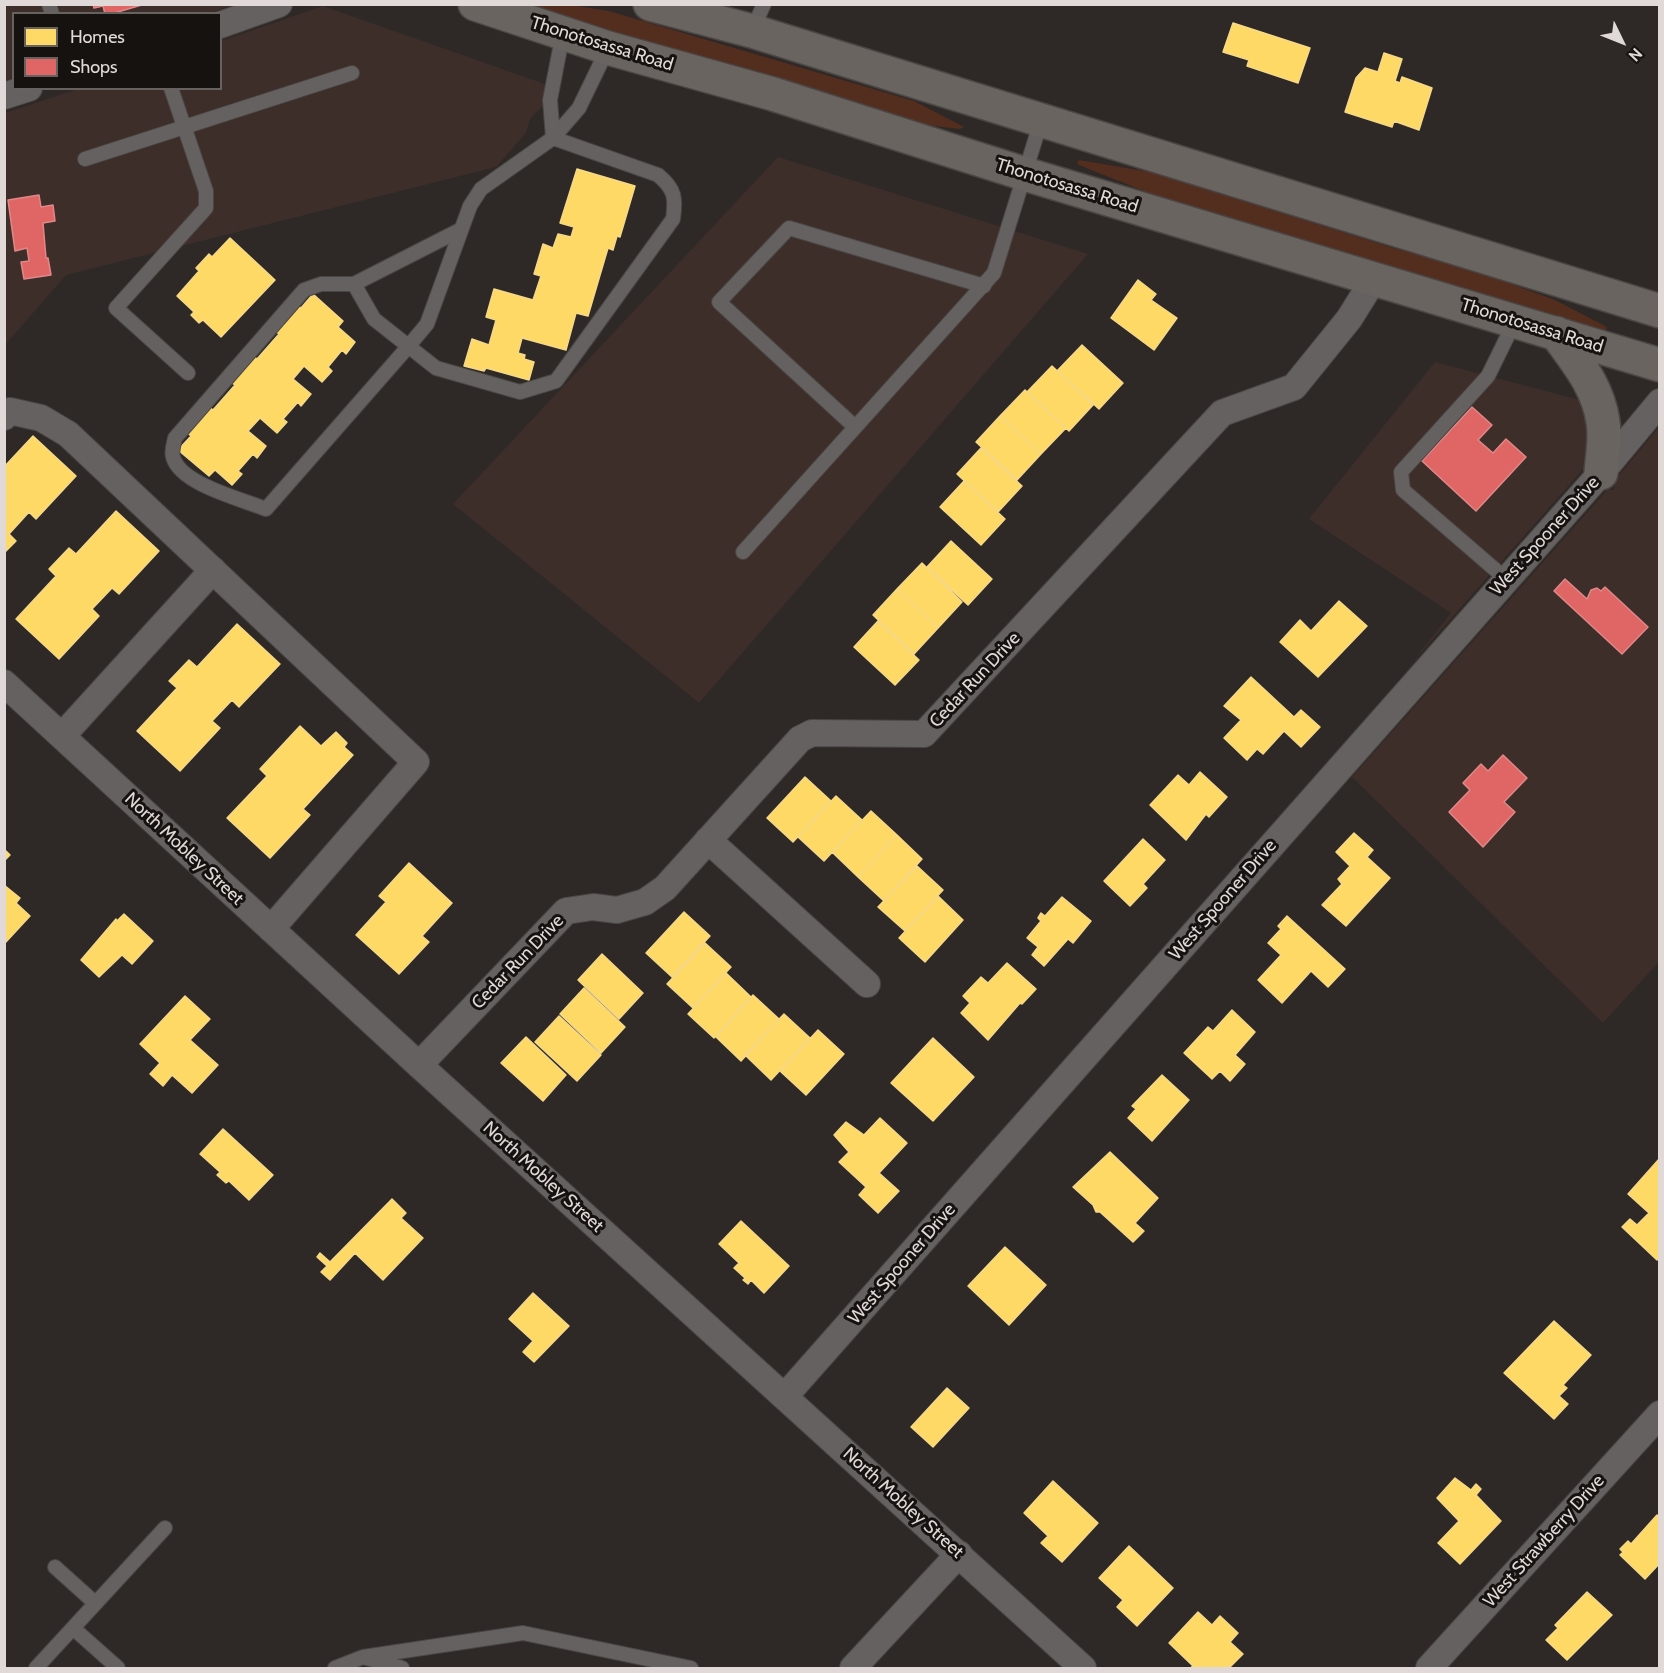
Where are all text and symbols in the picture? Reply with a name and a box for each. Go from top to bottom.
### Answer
legend [12,12,222,90]
street label: Thonotosassa Road [528,12,676,76]
north arrow [1592,12,1652,72]
text: Homes [70,26,125,48]
text: N [1625,44,1646,65]
text: Shops [70,56,118,78]
street label: Thonotosassa Road [993,154,1141,218]
street label: Thonotosassa Road [1458,294,1606,358]
street label: West Spooner Drive [1486,472,1604,600]
street label: Cedar Run Drive [925,628,1025,732]
street label: North Mobley Street [120,788,248,910]
street label: West Spooner Drive [1165,835,1281,965]
street label: Cedar Run Drive [468,910,568,1014]
street label: North Mobley Street [478,1117,608,1237]
street label: West Spooner Drive [844,1199,960,1329]
street label: North Mobley Street [838,1443,968,1563]
street label: West Strawberry Drive [1479,1470,1609,1612]

